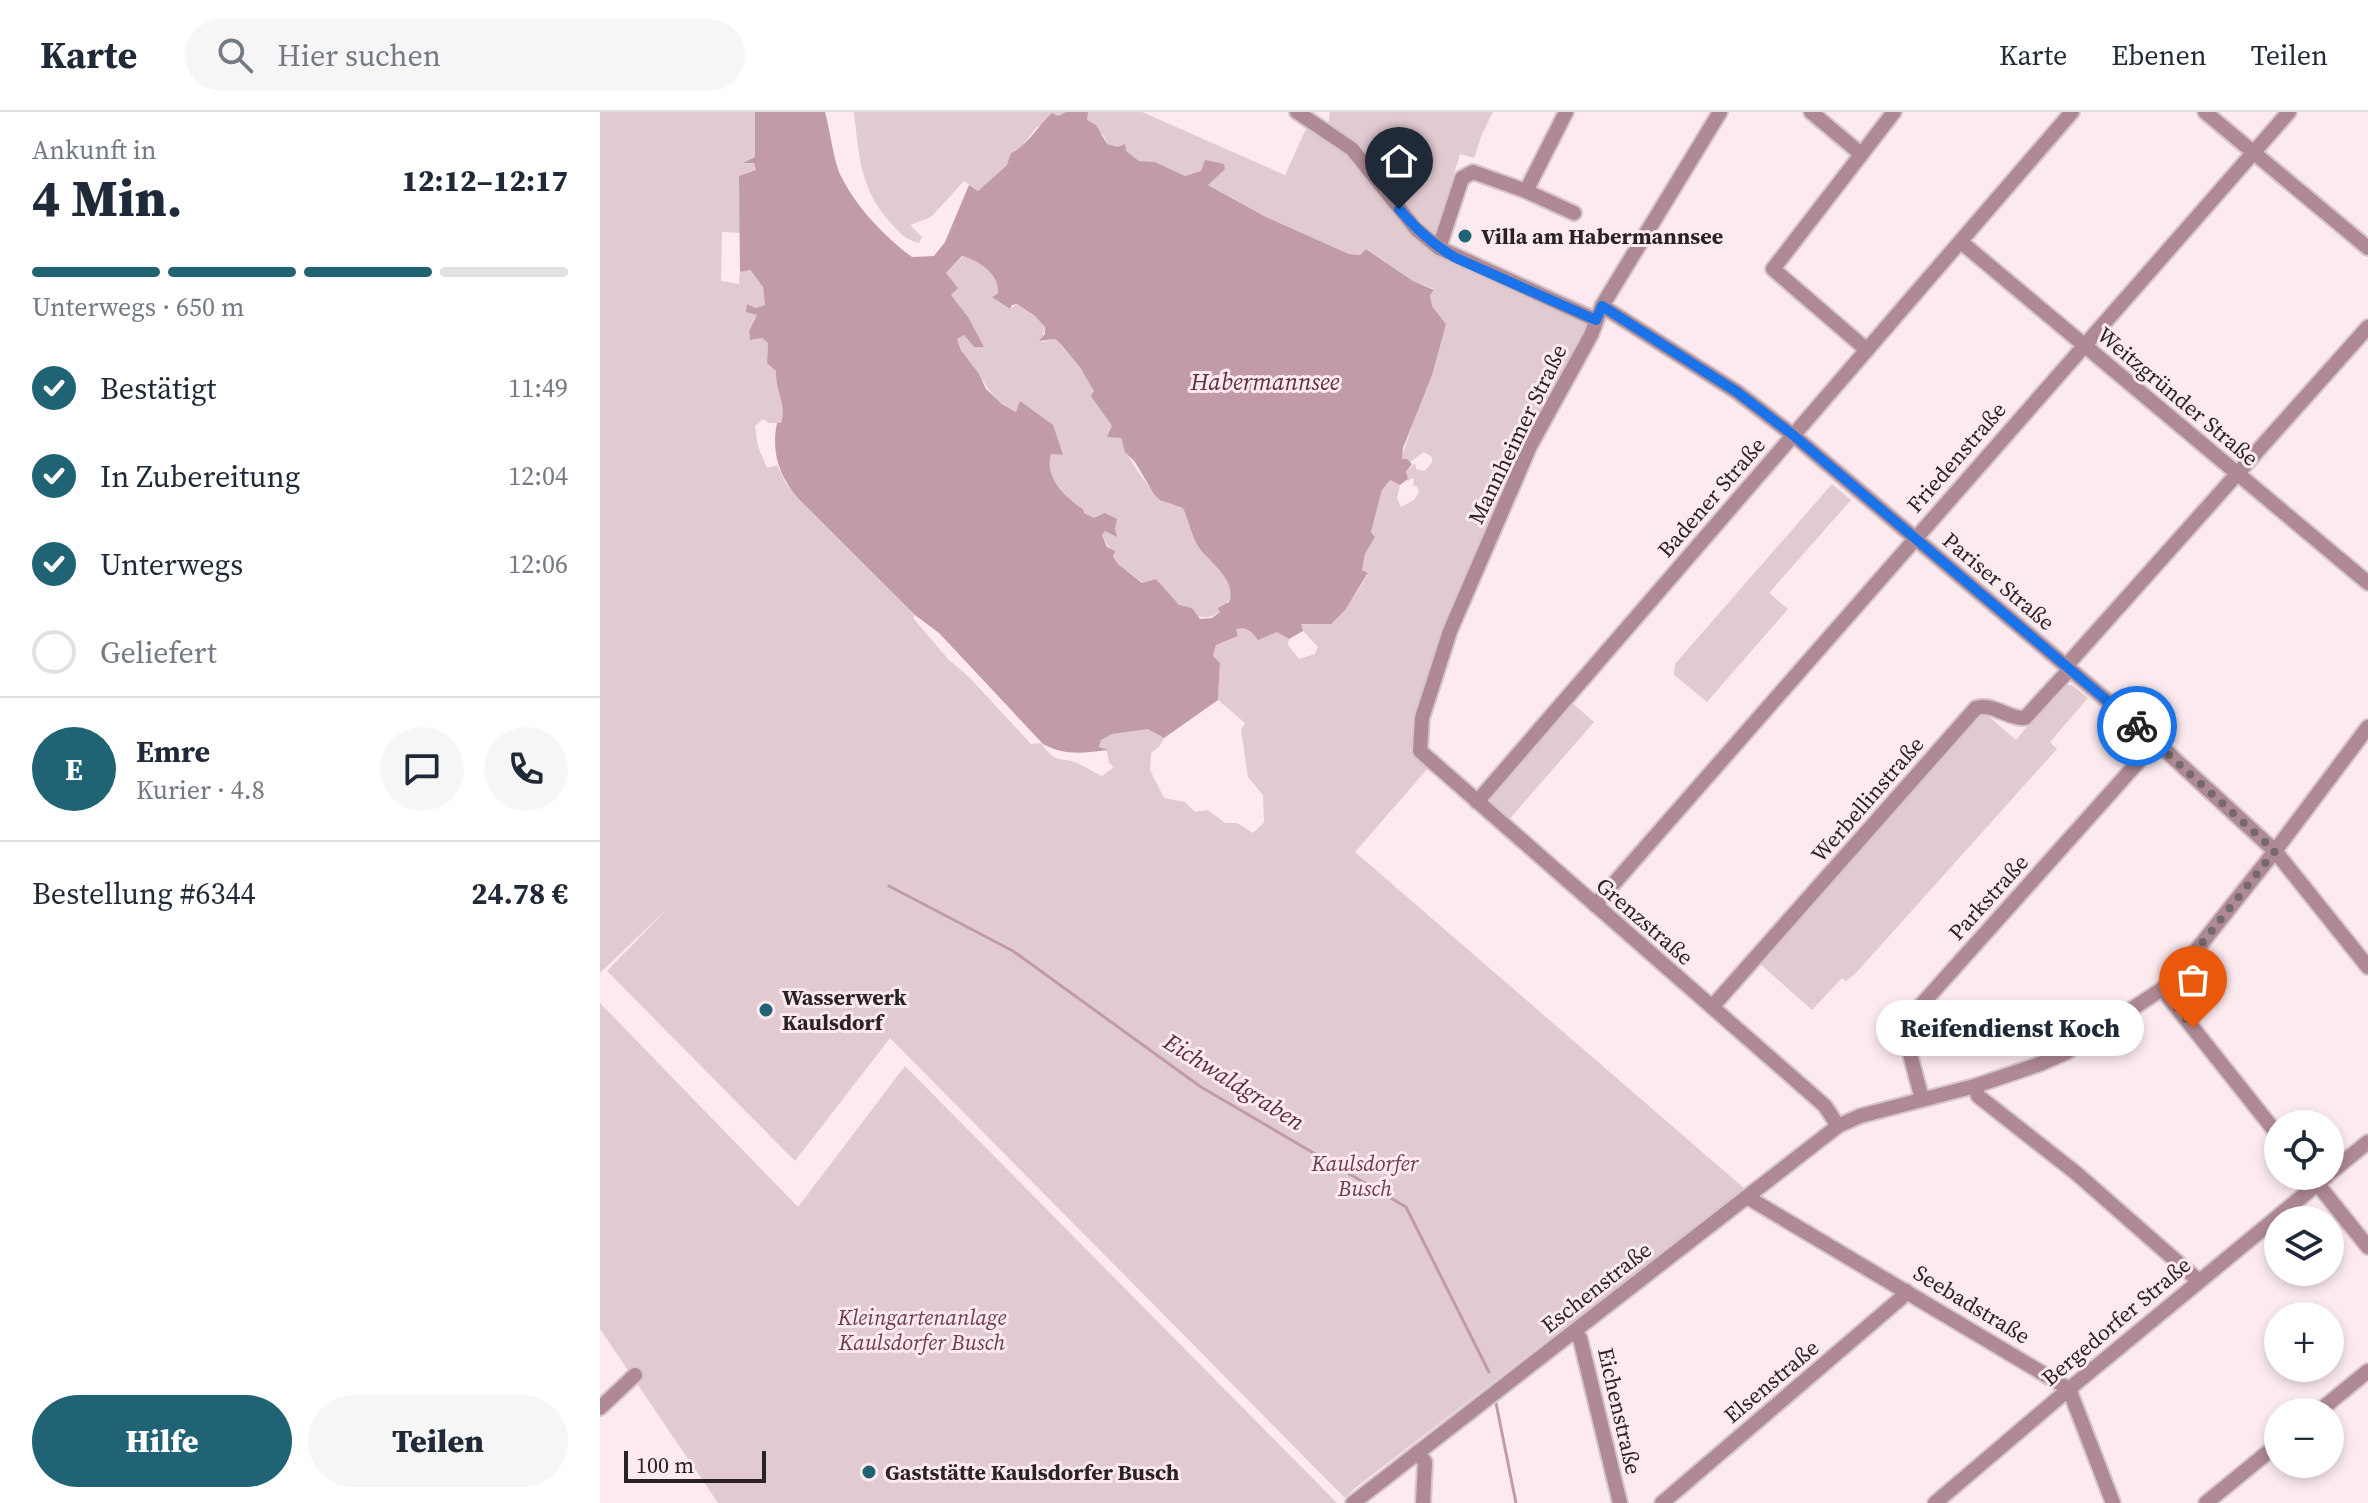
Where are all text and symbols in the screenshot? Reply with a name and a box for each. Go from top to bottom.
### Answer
search box [185,19,745,91]
text: Karte [40,29,137,81]
icon: search [213,33,257,77]
text: Hier suchen [277,35,441,76]
text: Karte [1999,36,2067,74]
text: Ebenen [2111,36,2207,74]
text: Teilen [2251,36,2328,74]
pin [1365,127,1433,209]
text: Ankunft in [32,132,156,168]
icon: home [1377,139,1421,183]
text: 12:12–12:17 [401,160,568,201]
text: 4 Min. [32,162,182,233]
place label: Villa am Habermannsee [1481,221,1723,251]
marker: Villa am Habermannsee [1456,227,1474,245]
text: Unterwegs · 650 m [32,289,244,325]
street label: Weitzgründer Straße [2091,320,2265,472]
street label: Mannheimer Straße [1460,339,1574,529]
water label: Habermannsee [1190,365,1340,398]
icon: check [32,366,76,410]
text: Bestätigt [100,368,216,409]
text: 11:49 [508,370,568,406]
street label: Friedenstraße [1900,395,2012,519]
street label: Badener Straße [1650,430,1772,564]
icon: check [32,454,76,498]
text: In Zubereitung [100,456,300,497]
text: 12:04 [508,458,568,494]
street label: Pariser Straße [1937,525,2061,637]
icon: check [32,542,76,586]
text: Unterwegs [100,544,243,585]
text: 12:06 [508,546,568,582]
text: Geliefert [100,632,217,673]
courier [2097,686,2177,766]
icon: bike [2115,704,2159,748]
button: chat [380,727,464,811]
button: phone [484,727,568,811]
street label: Werbellinstraße [1804,730,1930,868]
text: Emre [136,731,210,772]
text: E [65,749,83,790]
text: Kurier · 4.8 [136,772,265,808]
street label: Parkstraße [1941,848,2035,946]
street label: Grenzstraße [1590,870,1700,972]
text: Bestellung #6344 [32,873,256,914]
text: 24.78 € [471,873,568,914]
pin [2159,946,2227,1028]
icon: bag [2171,958,2215,1002]
place label: Wasserwerk Kaulsdorf [782,982,907,1037]
callout: Reifendienst Koch [1877,1000,2145,1056]
marker: Wasserwerk Kaulsdorf [757,1001,775,1019]
text: Reifendienst Koch [1900,1010,2120,1046]
water label: Eichwaldgraben [1157,1025,1311,1138]
map controls [2264,1110,2344,1478]
button: locate [2264,1110,2344,1190]
park label: Kaulsdorfer Busch [1310,1148,1420,1203]
button: layers [2264,1206,2344,1286]
street label: Eschenstraße [1535,1234,1657,1340]
street label: Bergedorfer Straße [2035,1250,2197,1392]
street label: Seebadstraße [1908,1257,2036,1351]
park label: Kleingartenanlage Kaulsdorfer Busch [837,1302,1006,1357]
button: + [2264,1302,2344,1382]
street label: Elsenstraße [1717,1333,1825,1429]
street label: Eichenstraße [1591,1345,1649,1477]
button: Hilfe [32,1395,292,1487]
button: Teilen [308,1395,568,1487]
button: − [2264,1398,2344,1478]
scale bar [624,1447,766,1483]
text: 100 m [636,1450,694,1480]
place label: Gaststätte Kaulsdorfer Busch [885,1457,1180,1487]
marker: Gaststätte Kaulsdorfer Busch [860,1463,878,1481]

